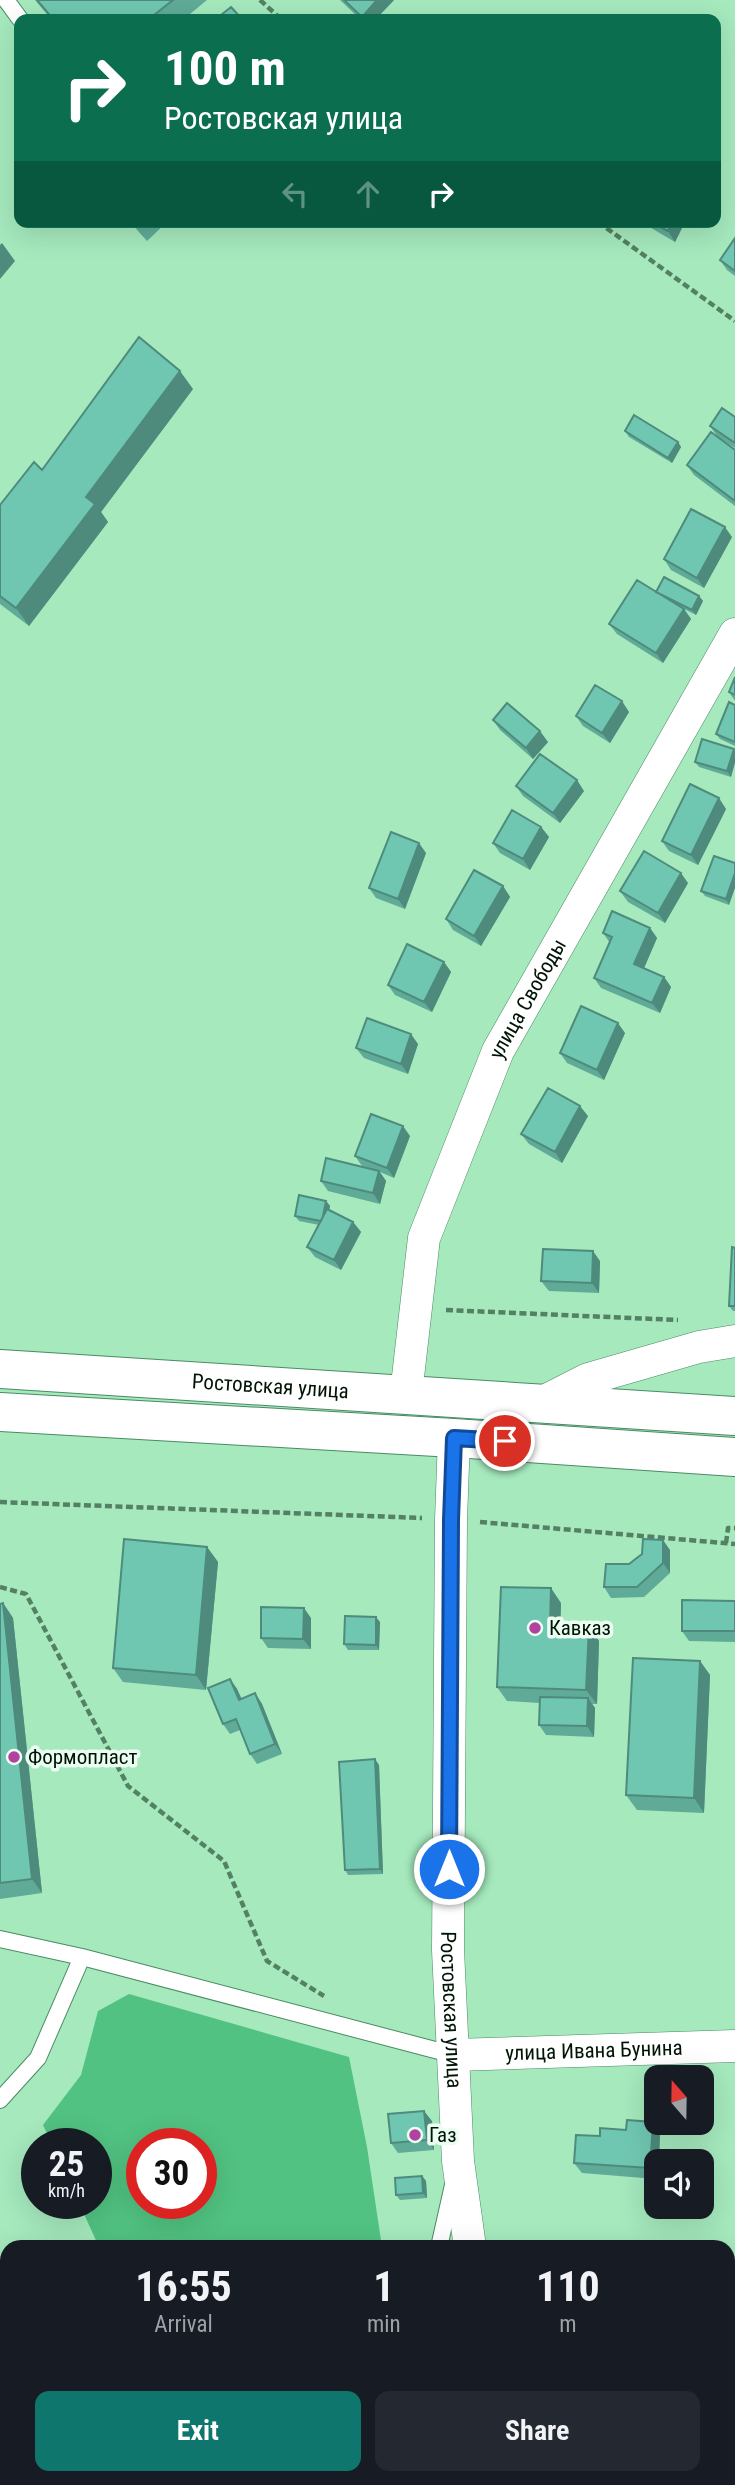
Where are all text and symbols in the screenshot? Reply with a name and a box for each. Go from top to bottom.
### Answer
text: 100 m [164,40,286,97]
icon: right [49,42,140,133]
text: Ростовская улица [164,99,403,137]
icon: left [276,175,314,213]
icon: ahead [349,175,387,213]
icon: right [422,175,460,213]
street label: улица Свободы [484,935,571,1062]
street label: Ростовская улица [191,1369,350,1403]
pin [475,1411,535,1471]
icon: arrive [486,1422,524,1460]
place label: Кавказ [549,1616,611,1640]
marker: Кавказ [527,1620,543,1636]
place label: Формопласт [28,1745,137,1769]
marker: Формопласт [6,1749,22,1765]
position arrow [412,1832,486,1906]
street label: Ростовская улица [436,1931,467,2089]
street label: улица Ивана Бунина [505,2036,683,2065]
north arrow [644,2065,714,2135]
map controls [644,2065,714,2219]
place label: Газ [429,2123,457,2147]
marker: Газ [407,2127,423,2143]
speed limit sign: 30 [126,2128,217,2219]
text: 25 [49,2144,84,2185]
button: sound [644,2149,714,2219]
text: km/h [48,2180,85,2201]
text: 16:55 [135,2262,232,2311]
text: 1 [373,2262,394,2311]
text: 110 [536,2262,600,2311]
text: Arrival [154,2311,213,2338]
text: min [367,2311,401,2338]
text: m [559,2311,576,2338]
button: Exit [35,2391,361,2471]
button: Share [375,2391,700,2471]

